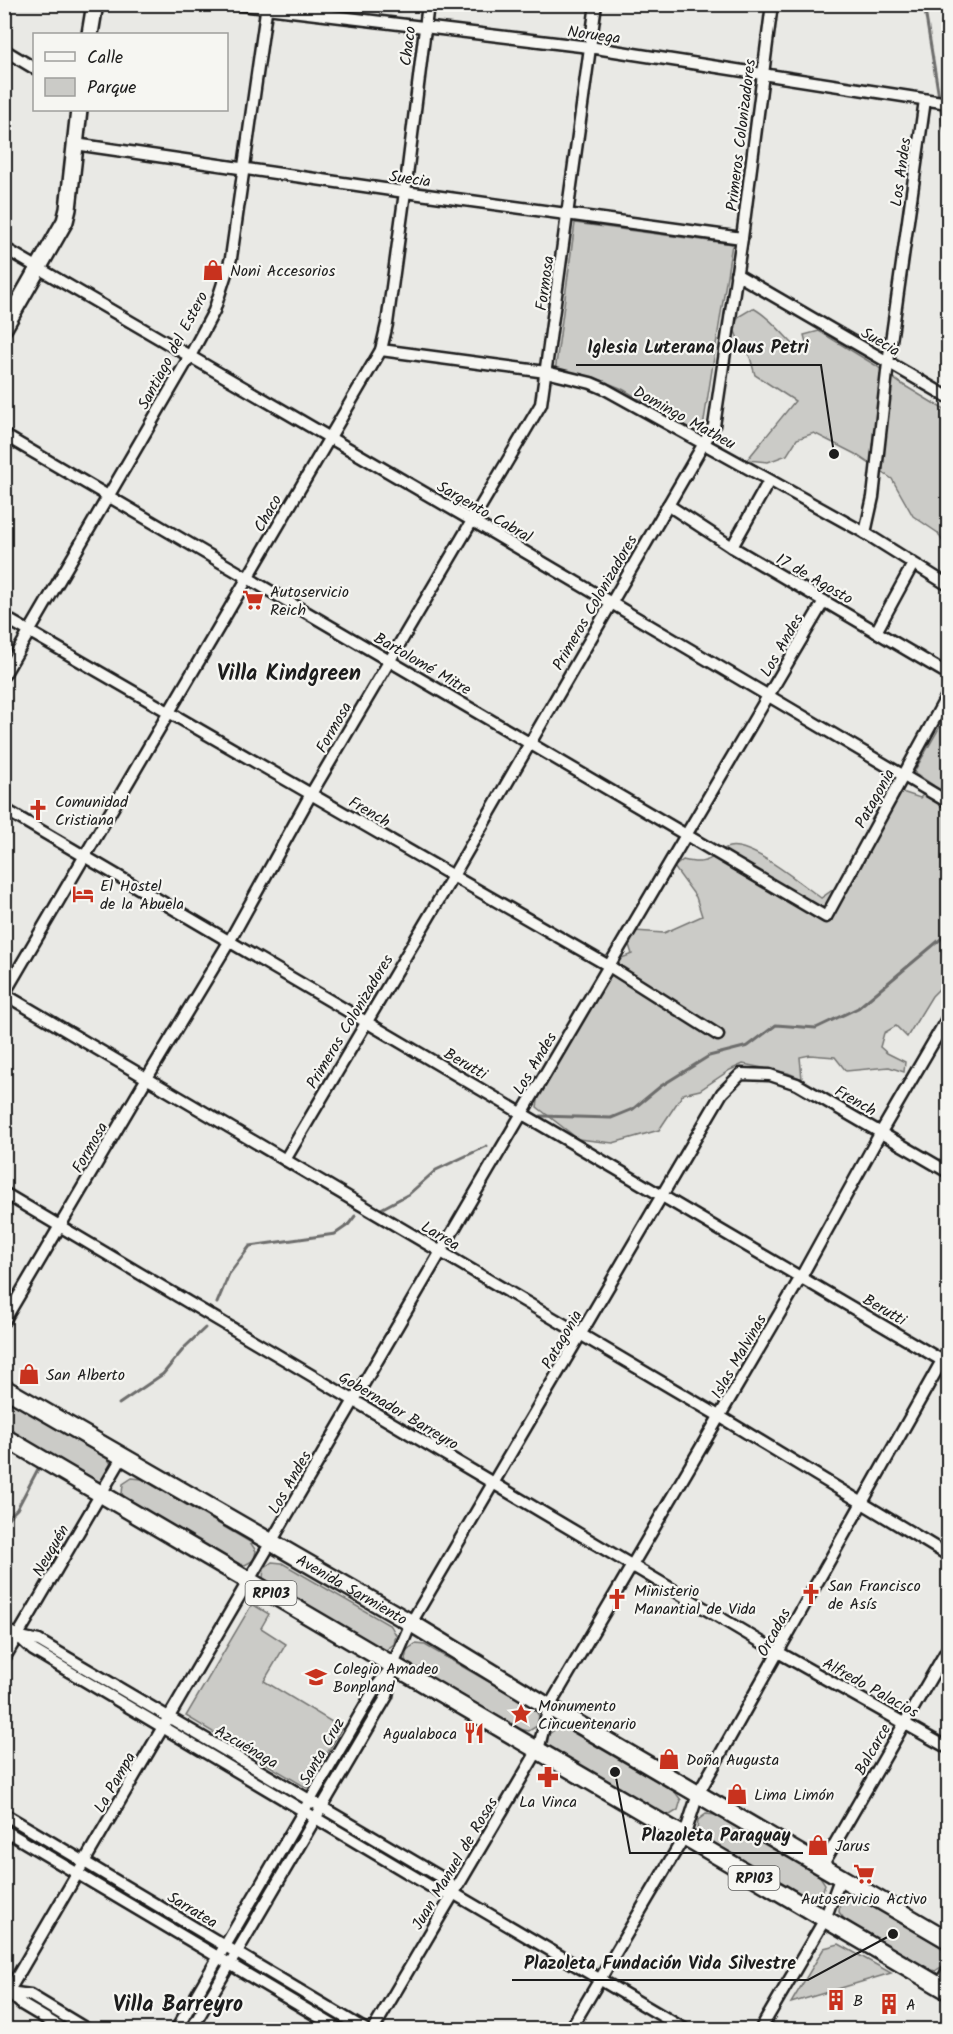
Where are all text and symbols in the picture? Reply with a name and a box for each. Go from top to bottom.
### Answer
street label: Noruega [566,19,622,52]
street label: Chaco [394,25,423,68]
legend [33,33,228,111]
text: Calle [87,44,123,73]
street label: Primeros Colonizadores [720,58,763,213]
text: Parque [87,74,136,103]
street label: Los Andes [884,136,919,208]
street label: Suecia [387,164,432,195]
street label: Formosa [529,254,562,312]
shop icon: Noni Accesorios [201,258,225,282]
place label: Noni Accesorios [230,259,335,284]
street label: Santiago del Estero [132,287,215,414]
street label: Suecia [856,321,905,364]
callout: Iglesia Luterana Olaus Petri [576,329,821,365]
text: Iglesia Luterana Olaus Petri [587,334,809,363]
street label: Domingo Matheu [628,380,740,457]
street label: Sargento Cabral [432,475,537,550]
street label: Chaco [247,490,289,537]
street label: Primeros Colonizadores [546,530,644,675]
street label: 17 de Agosto [771,547,857,611]
place label: Autoservicio Reich [270,580,349,623]
supermarket icon: Autoservicio Reich [241,588,265,612]
street label: Los Andes [754,609,811,682]
street label: Bartolomé Mitre [369,626,476,702]
district label: Villa Kindgreen [217,657,361,692]
street label: Formosa [310,698,359,758]
street label: Patagonia [849,764,902,833]
place label: Comunidad Cristiana [55,790,129,833]
street label: French [343,790,395,834]
church icon: Comunidad Cristiana [26,798,50,822]
place label: El Hostel de la Abuela [100,874,184,917]
hotel icon: El Hostel de la Abuela [71,882,95,906]
street label: Primeros Colonizadores [300,950,400,1094]
street label: Los Andes [507,1027,564,1100]
street label: Berutti [439,1042,493,1087]
street label: French [829,1079,881,1123]
street label: Formosa [66,1118,115,1178]
street label: Larrea [416,1215,464,1258]
street label: Berutti [858,1288,912,1333]
street label: Patagonia [535,1306,589,1374]
street label: Islas Malvinas [705,1310,774,1404]
shop icon: San Alberto [17,1362,41,1386]
place label: San Alberto [46,1363,125,1388]
street label: Gobernador Barreyro [333,1365,463,1457]
street label: Los Andes [262,1446,319,1519]
street label: Neuquén [26,1520,76,1581]
street label: Avenida Sarmiento [291,1548,412,1632]
place label: San Francisco de Asís [828,1574,921,1617]
place label: Ministerio Manantial de Vida [634,1579,756,1622]
road number: RP103 [246,1581,296,1605]
church icon: San Francisco de Asís [799,1582,823,1606]
church icon: Ministerio Manantial de Vida [605,1587,629,1611]
street label: Orcadas [751,1604,798,1662]
street label: Alfredo Palacios [818,1652,923,1725]
place label: Colegio Amadeo Bonpland [333,1657,438,1700]
school or university icon: Colegio Amadeo Bonpland [304,1665,328,1689]
place label: Monumento Cincuentenario [538,1694,636,1737]
place icon: Monumento Cincuentenario [509,1702,533,1726]
street label: Santa Cruz [293,1713,352,1790]
street label: Azcuénaga [210,1719,283,1776]
street label: Balcarce [849,1719,898,1780]
restaurant icon: Agualaboca [462,1721,486,1745]
place label: Agualaboca [383,1722,457,1747]
shop icon: Doña Augusta [657,1747,681,1771]
street label: La Pampa [88,1748,143,1818]
place label: Doña Augusta [686,1748,779,1773]
pharmacy icon: La Vinca [536,1765,560,1789]
shop icon: Lima Limón [725,1782,749,1806]
place label: Lima Limón [754,1783,834,1808]
place label: La Vinca [519,1790,577,1815]
street label: Juan Manuel de Rosas [406,1793,505,1935]
callout: Plazoleta Paraguay [630,1817,803,1853]
text: Plazoleta Paraguay [641,1822,791,1851]
shop icon: Jarus [806,1833,830,1857]
place label: Jarus [835,1834,870,1859]
supermarket icon: Autoservicio Activo [852,1862,876,1886]
road number: RP103 [728,1866,780,1890]
street label: Sarratea [162,1885,222,1935]
place label: Autoservicio Activo [801,1887,927,1912]
callout: Plazoleta Fundación Vida Silvestre [512,1944,808,1980]
text: Plazoleta Fundación Vida Silvestre [524,1950,796,1979]
district label: Villa Barreyro [113,1988,243,2023]
building icon: B [824,1988,848,2012]
place label: B [853,1989,863,2014]
building icon: A [877,1992,901,2016]
place label: A [906,1993,916,2018]

